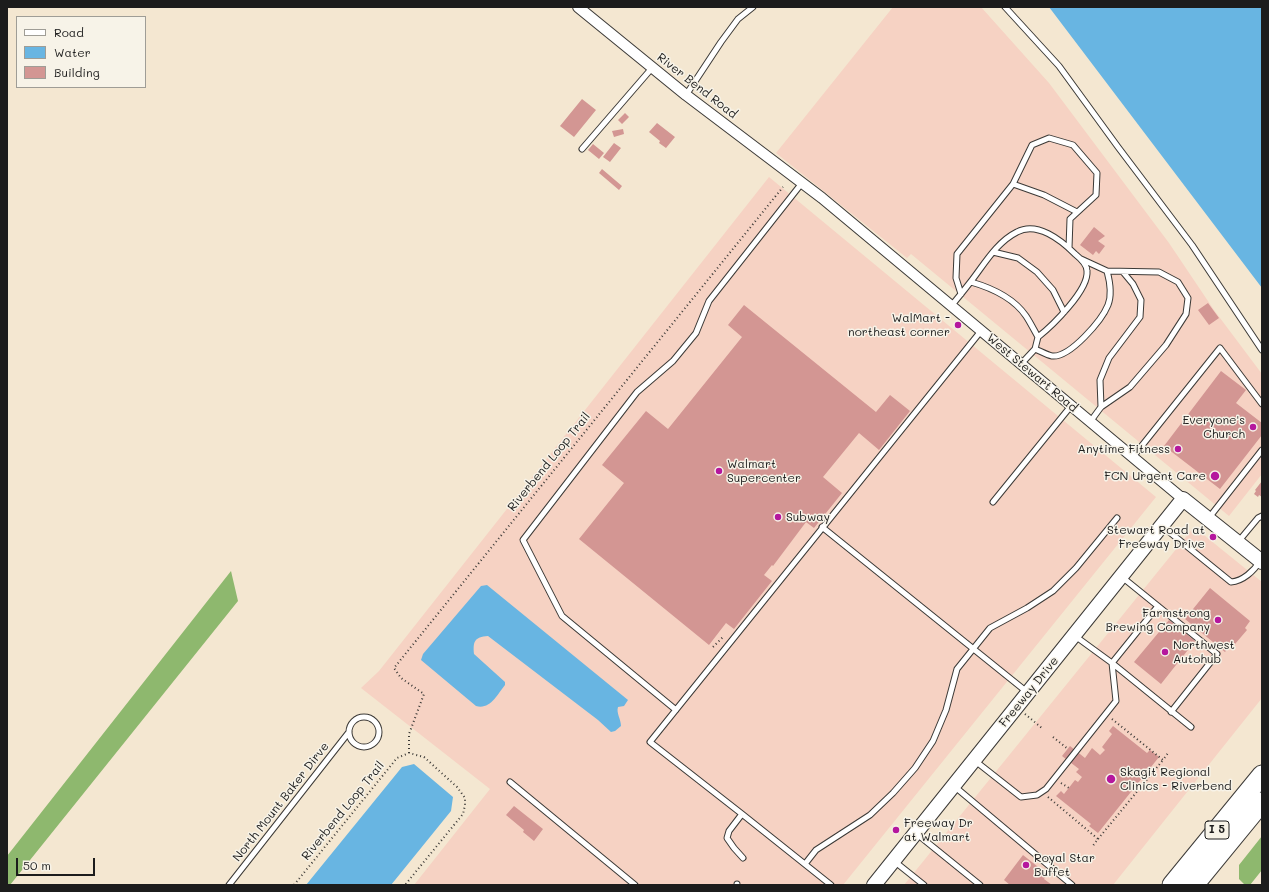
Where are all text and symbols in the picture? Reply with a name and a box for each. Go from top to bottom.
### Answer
legend [16,16,146,88]
text: Road [54,24,84,40]
text: Water [54,44,91,60]
street label: River Bend Road [654,50,740,122]
text: Building [54,64,100,80]
place label: WalMart - northeast corner [848,311,950,339]
marker: WalMart - northeast corner [953,320,963,330]
street label: West Stewart Road [984,331,1080,415]
street label: Riverbend Loop Trail [505,410,593,514]
place label: Everyone's Church [1182,413,1245,441]
marker: Everyone's Church [1248,422,1258,432]
place label: Anytime Fitness [1078,442,1170,456]
marker: Anytime Fitness [1173,444,1183,454]
place label: Walmart Supercenter [727,457,801,485]
marker: Walmart Supercenter [714,466,724,476]
place label: FCN Urgent Care [1104,469,1206,483]
marker: FCN Urgent Care [1209,470,1221,482]
place label: Subway [786,510,830,524]
marker: Subway [773,512,783,522]
place label: Stewart Road at Freeway Drive [1107,523,1205,551]
marker: Stewart Road at Freeway Drive [1208,532,1218,542]
place label: Farmstrong Brewing Company [1106,606,1210,634]
marker: Farmstrong Brewing Company [1213,615,1223,625]
place label: Northwest Autohub [1173,638,1235,666]
marker: Northwest Autohub [1160,647,1170,657]
street label: Freeway Drive [996,654,1062,730]
street label: North Mount Baker Dirve [230,740,332,864]
street label: Riverbend Loop Trail [299,759,387,863]
place label: Skagit Regional Clinics - Riverbend [1120,765,1232,793]
marker: Skagit Regional Clinics - Riverbend [1105,773,1117,785]
place label: Freeway Dr at Walmart [904,816,973,844]
road number: I 5 [1205,821,1229,839]
marker: Freeway Dr at Walmart [891,825,901,835]
scale bar [18,850,97,876]
place label: Royal Star Buffet [1034,851,1095,879]
text: 50 m [23,857,51,873]
marker: Royal Star Buffet [1021,860,1031,870]

